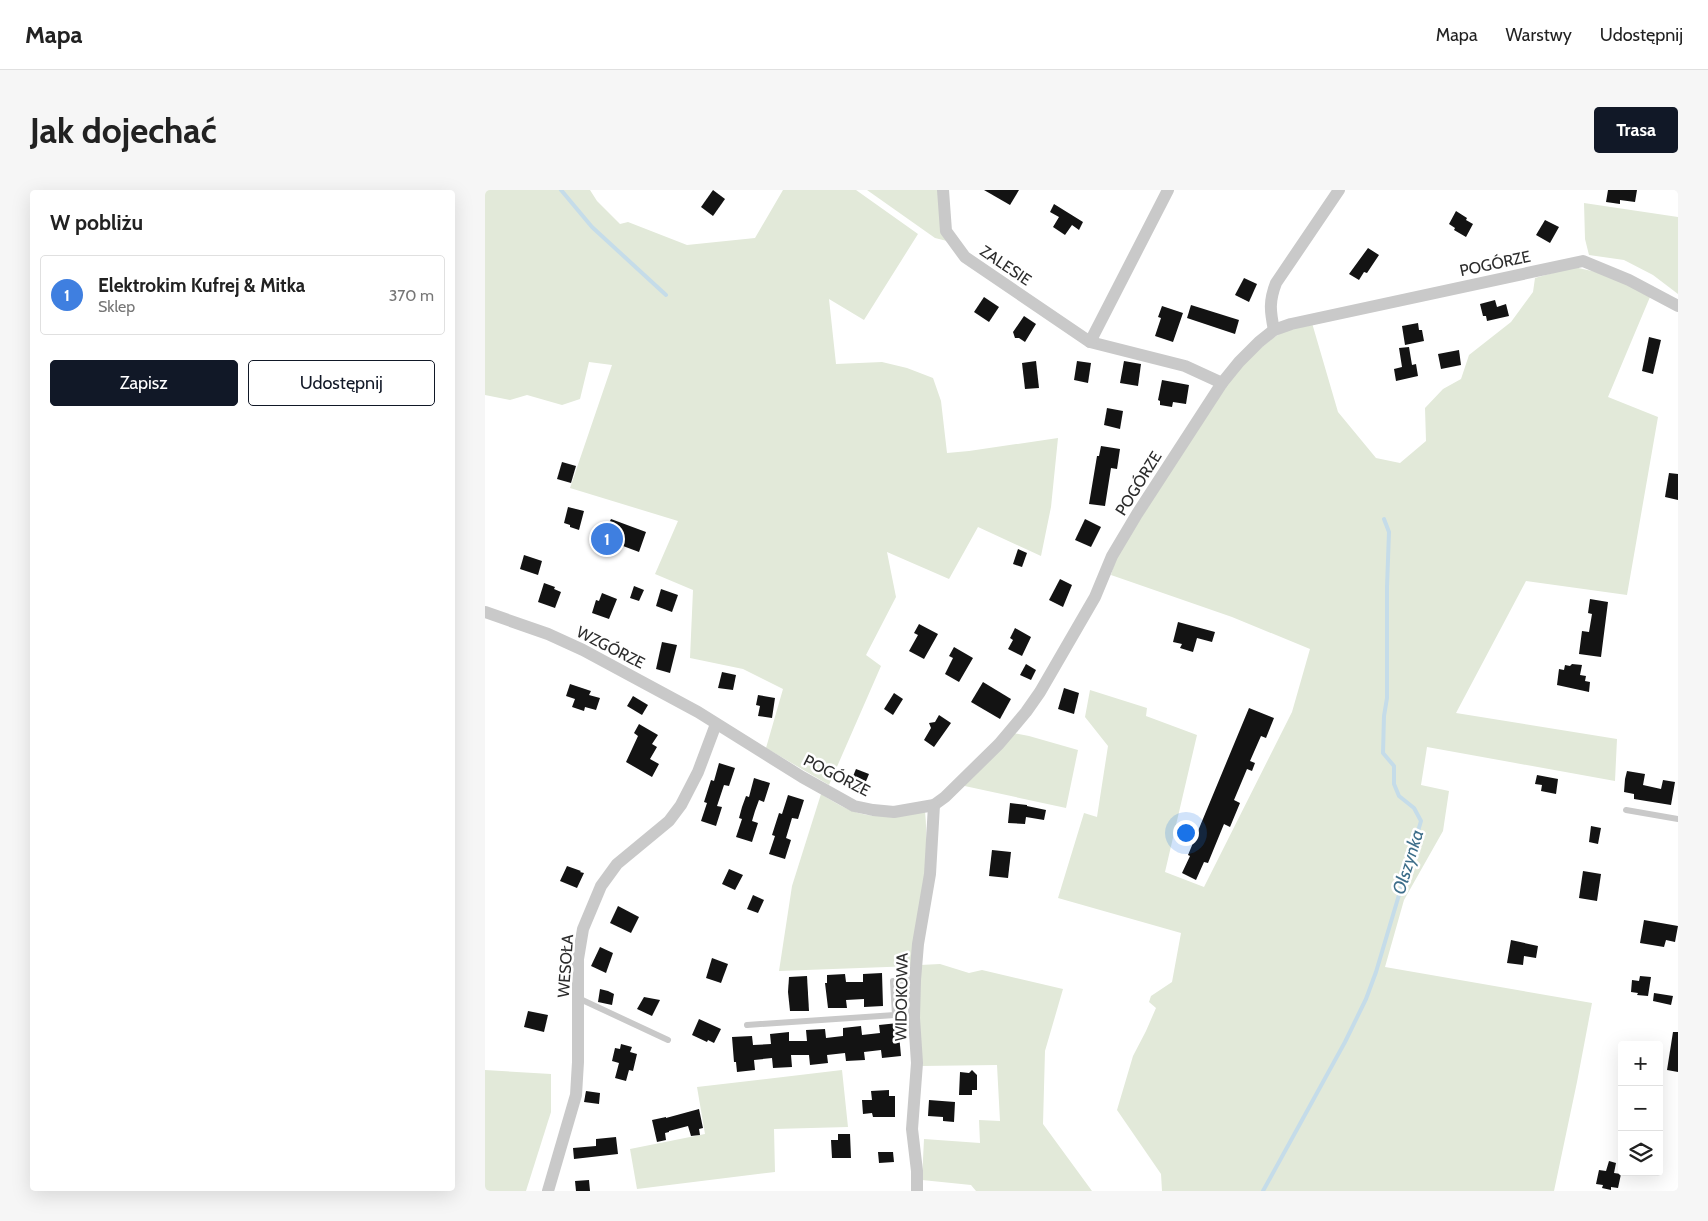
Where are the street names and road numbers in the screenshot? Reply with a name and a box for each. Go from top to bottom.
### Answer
street label: ZALESIE [976,241,1035,290]
street label: POGÓRZE [1458,247,1532,280]
street label: POGÓRZE [1111,448,1166,519]
street label: WZGÓRZE [573,622,648,673]
street label: POGÓRZE [800,751,873,800]
street label: WESOŁA [554,934,577,998]
street label: WIDOKOWA [891,953,912,1041]

